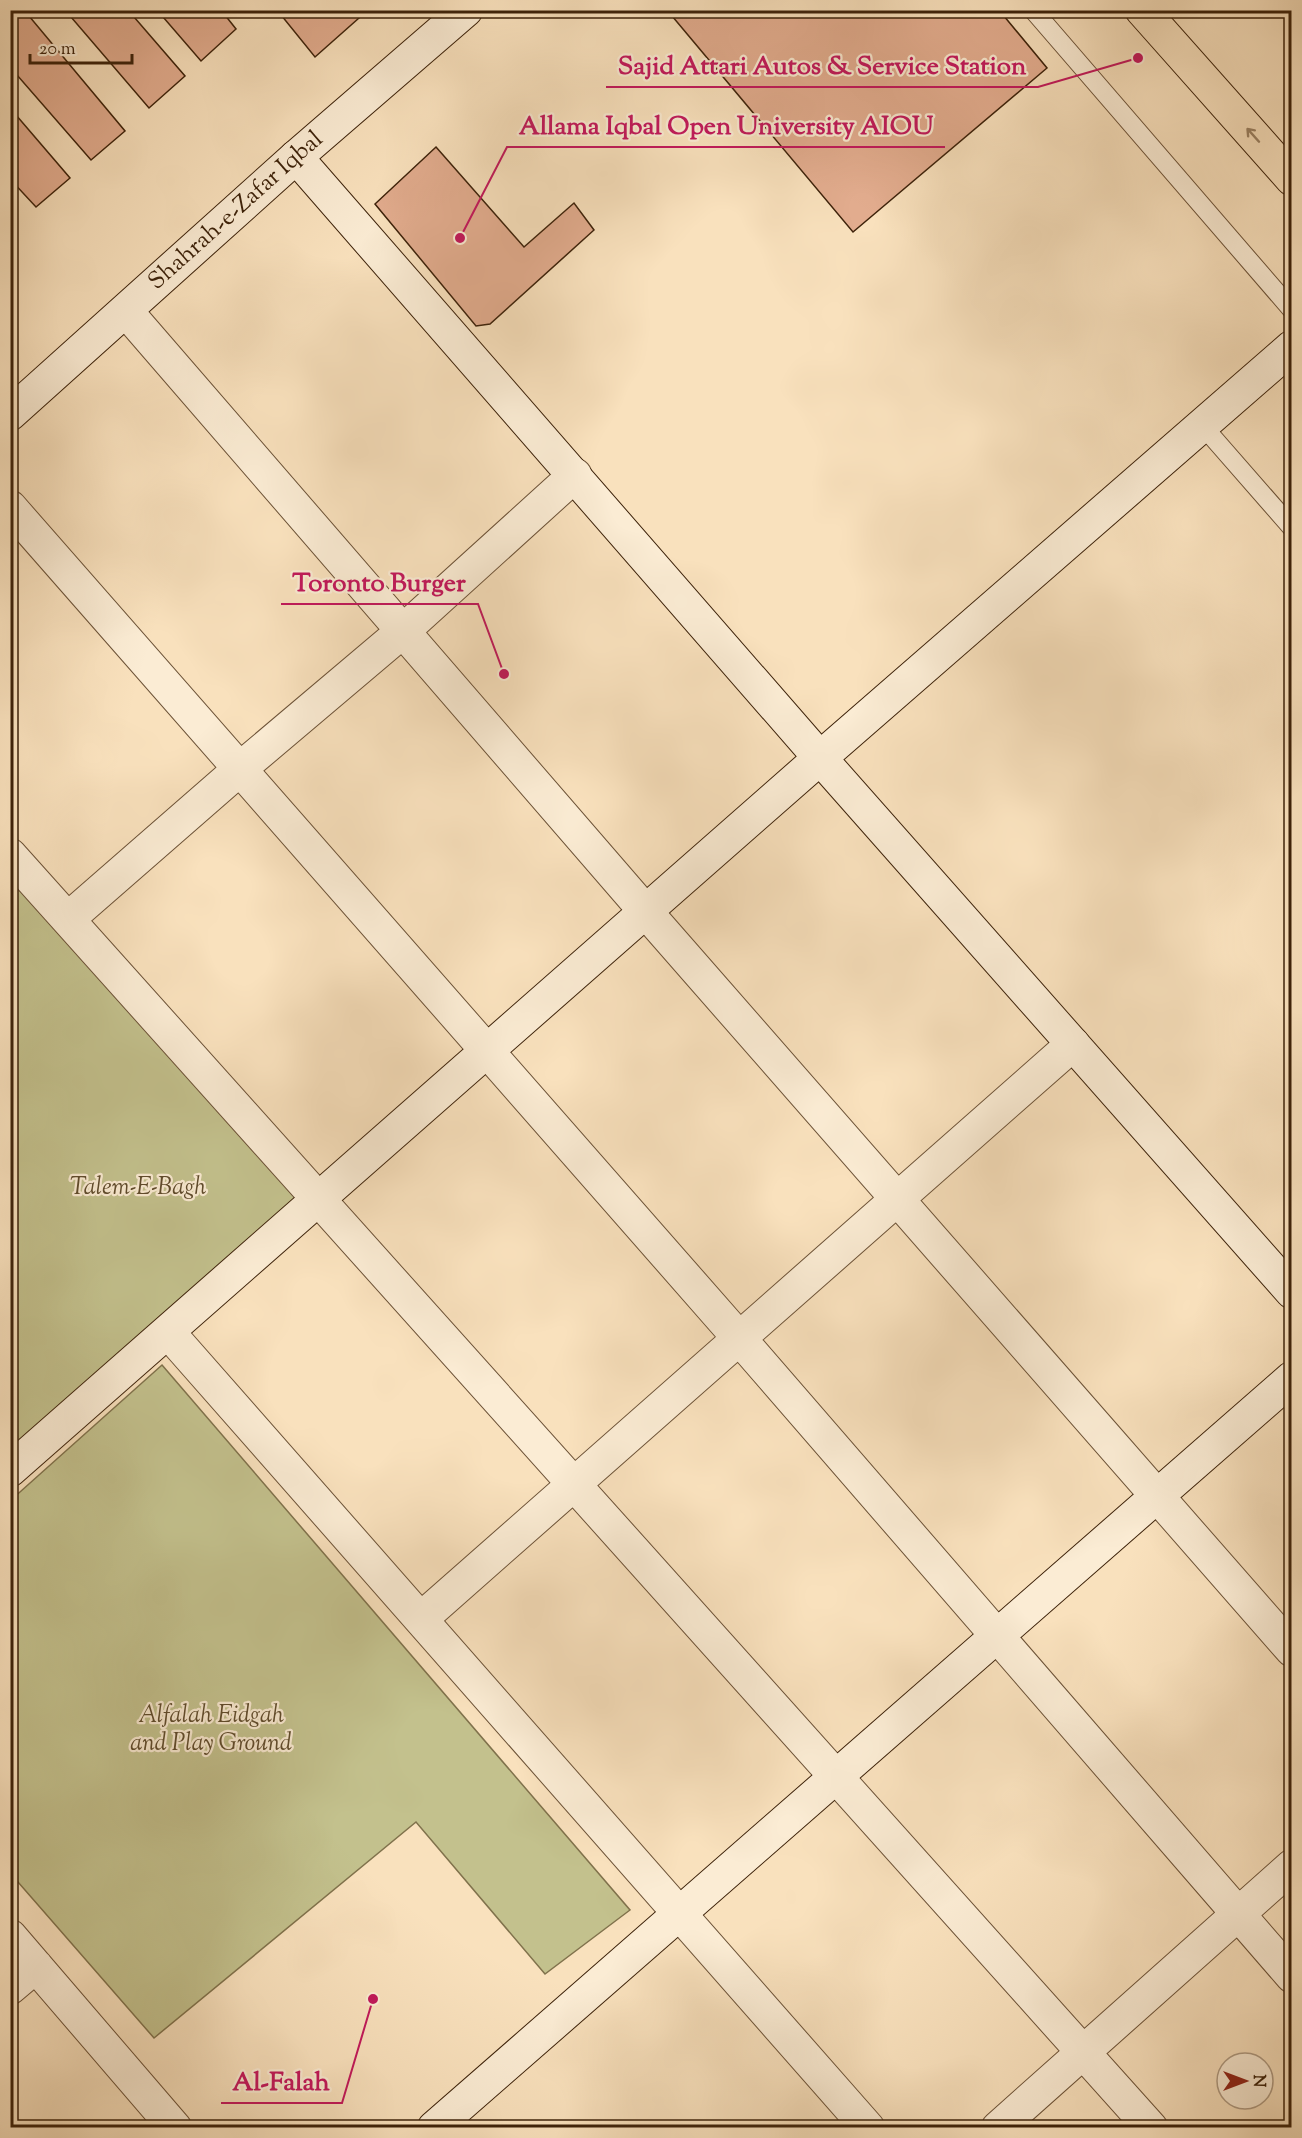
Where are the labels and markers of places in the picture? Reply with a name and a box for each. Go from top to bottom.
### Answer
callout: Sajid Attari Autos & Service Station [606,43,1038,87]
callout: Allama Iqbal Open University AIOU [507,103,945,147]
callout: Toronto Burger [281,560,478,604]
callout: Al-Falah [221,2059,342,2103]

